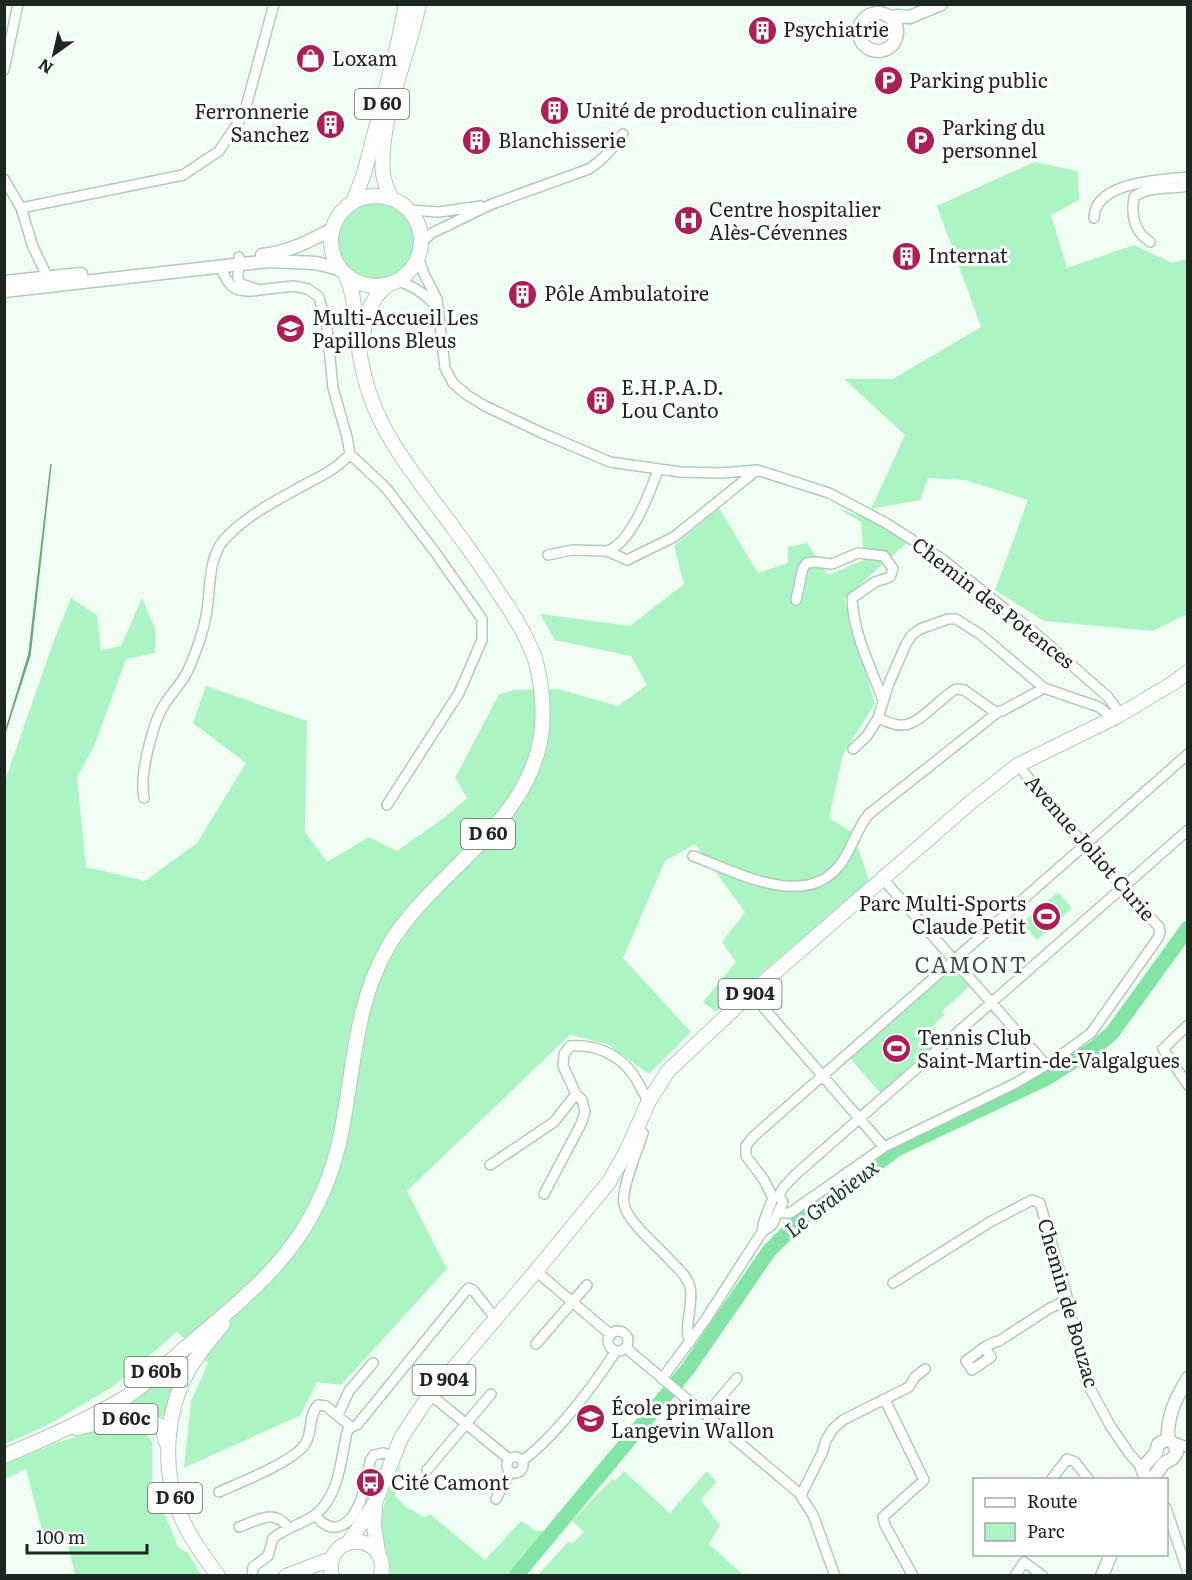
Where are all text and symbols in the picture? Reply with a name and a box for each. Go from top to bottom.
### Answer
place label: Psychiatrie [783,13,889,43]
building icon: Psychiatrie [746,14,778,46]
north arrow [24,24,84,84]
place label: Loxam [332,42,397,72]
shop icon: Loxam [295,43,327,75]
text: N [33,54,57,81]
place label: Parking public [909,64,1048,94]
parking icon: Parking public [872,65,904,97]
road number: D 60 [355,89,409,119]
place label: Unité de production culinaire [576,94,857,124]
place label: Ferronnerie Sanchez [194,95,309,148]
building icon: Unité de production culinaire [539,95,571,127]
building icon: Ferronnerie Sanchez [314,108,346,140]
place label: Parking du personnel [942,111,1046,164]
place label: Blanchisserie [498,124,626,154]
parking icon: Parking du personnel [905,124,937,156]
building icon: Blanchisserie [461,125,493,157]
place label: Centre hospitalier Alès-Cévennes [709,193,881,246]
hospital icon: Centre hospitalier Alès-Cévennes [672,205,704,237]
place label: Internat [928,239,1008,269]
building icon: Internat [891,240,923,272]
place label: Pôle Ambulatoire [544,277,709,307]
building icon: Pôle Ambulatoire [507,278,539,310]
place label: Multi-Accueil Les Papillons Bleus [312,301,478,354]
school or university icon: Multi-Accueil Les Papillons Bleus [275,313,307,345]
place label: E.H.P.A.D. Lou Canto [621,371,724,424]
building icon: E.H.P.A.D. Lou Canto [584,384,616,416]
street label: Chemin des Potences [906,528,1082,675]
street label: Avenue Joliot Curie [1019,767,1164,927]
road number: D 60 [461,819,515,849]
place label: Parc Multi-Sports Claude Petit [859,887,1026,940]
sports icon: Parc Multi-Sports Claude Petit [1031,900,1063,932]
district label: CAMONT [914,947,1028,980]
road number: D 904 [718,979,782,1009]
place label: Tennis Club Saint-Martin-de-Valgalgues [917,1021,1180,1074]
sports icon: Tennis Club Saint-Martin-de-Valgalgues [880,1033,912,1065]
water label: Le Grabieux [777,1150,884,1244]
street label: Chemin de Bouzac [1031,1214,1108,1391]
road number: D 60b [124,1357,188,1387]
road number: D 904 [412,1365,476,1395]
place label: École primaire Langevin Wallon [611,1391,774,1444]
school or university icon: École primaire Langevin Wallon [574,1403,606,1435]
road number: D 60c [94,1404,158,1434]
place label: Cité Camont [391,1466,509,1496]
bus stop icon: Cité Camont [354,1467,386,1499]
legend [973,1478,1168,1556]
road number: D 60 [148,1483,202,1513]
text: Route [1027,1487,1077,1514]
scale bar [27,1517,147,1555]
text: Parc [1027,1517,1065,1544]
text: 100 m [36,1523,85,1550]

